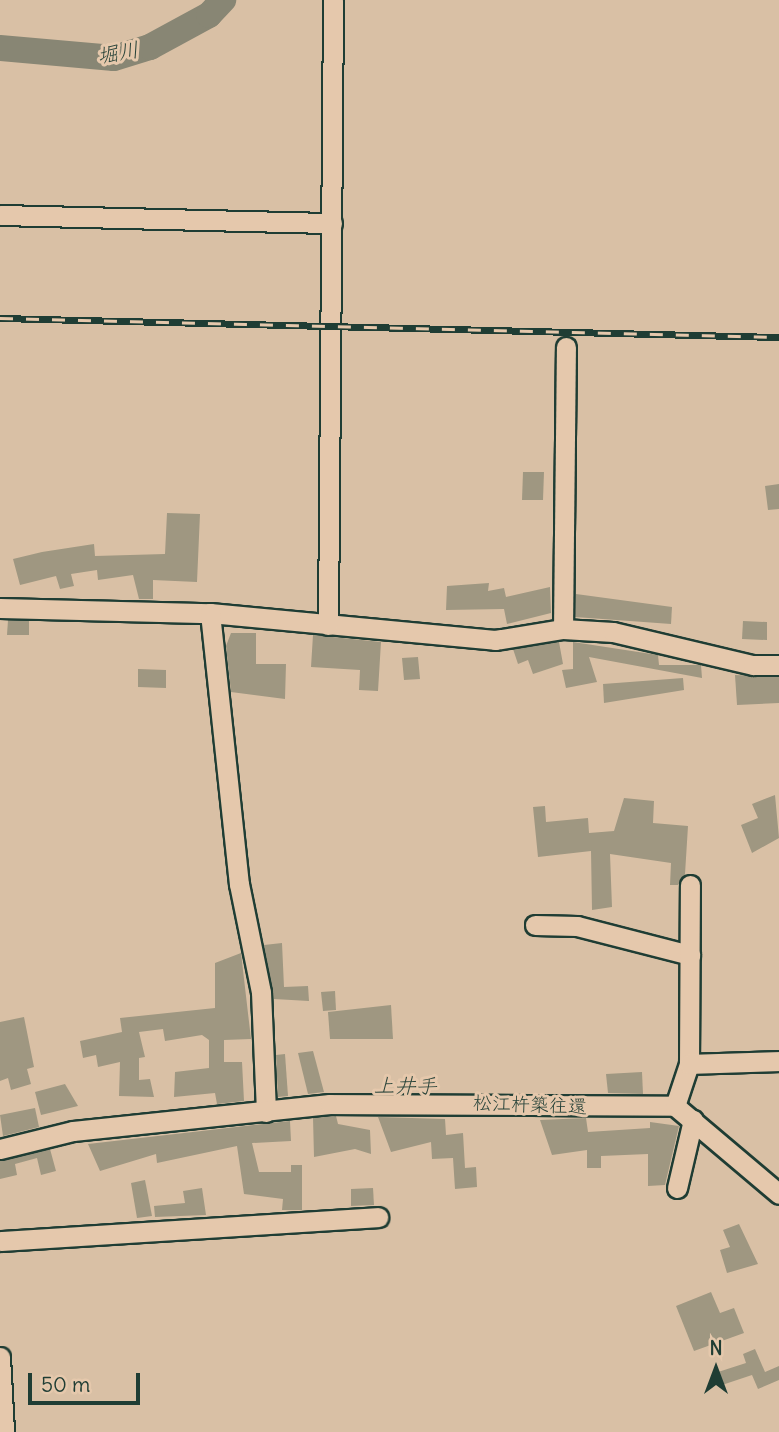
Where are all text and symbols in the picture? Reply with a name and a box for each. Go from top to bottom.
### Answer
water label: 堀川 [95,37,141,69]
water label: 上井手 [373,1073,437,1099]
street label: 松江杵築往還 [473,1092,587,1118]
north arrow [681,1334,751,1404]
text: N [709,1336,723,1360]
scale bar [32,1358,144,1402]
text: 50 m [41,1371,90,1398]

